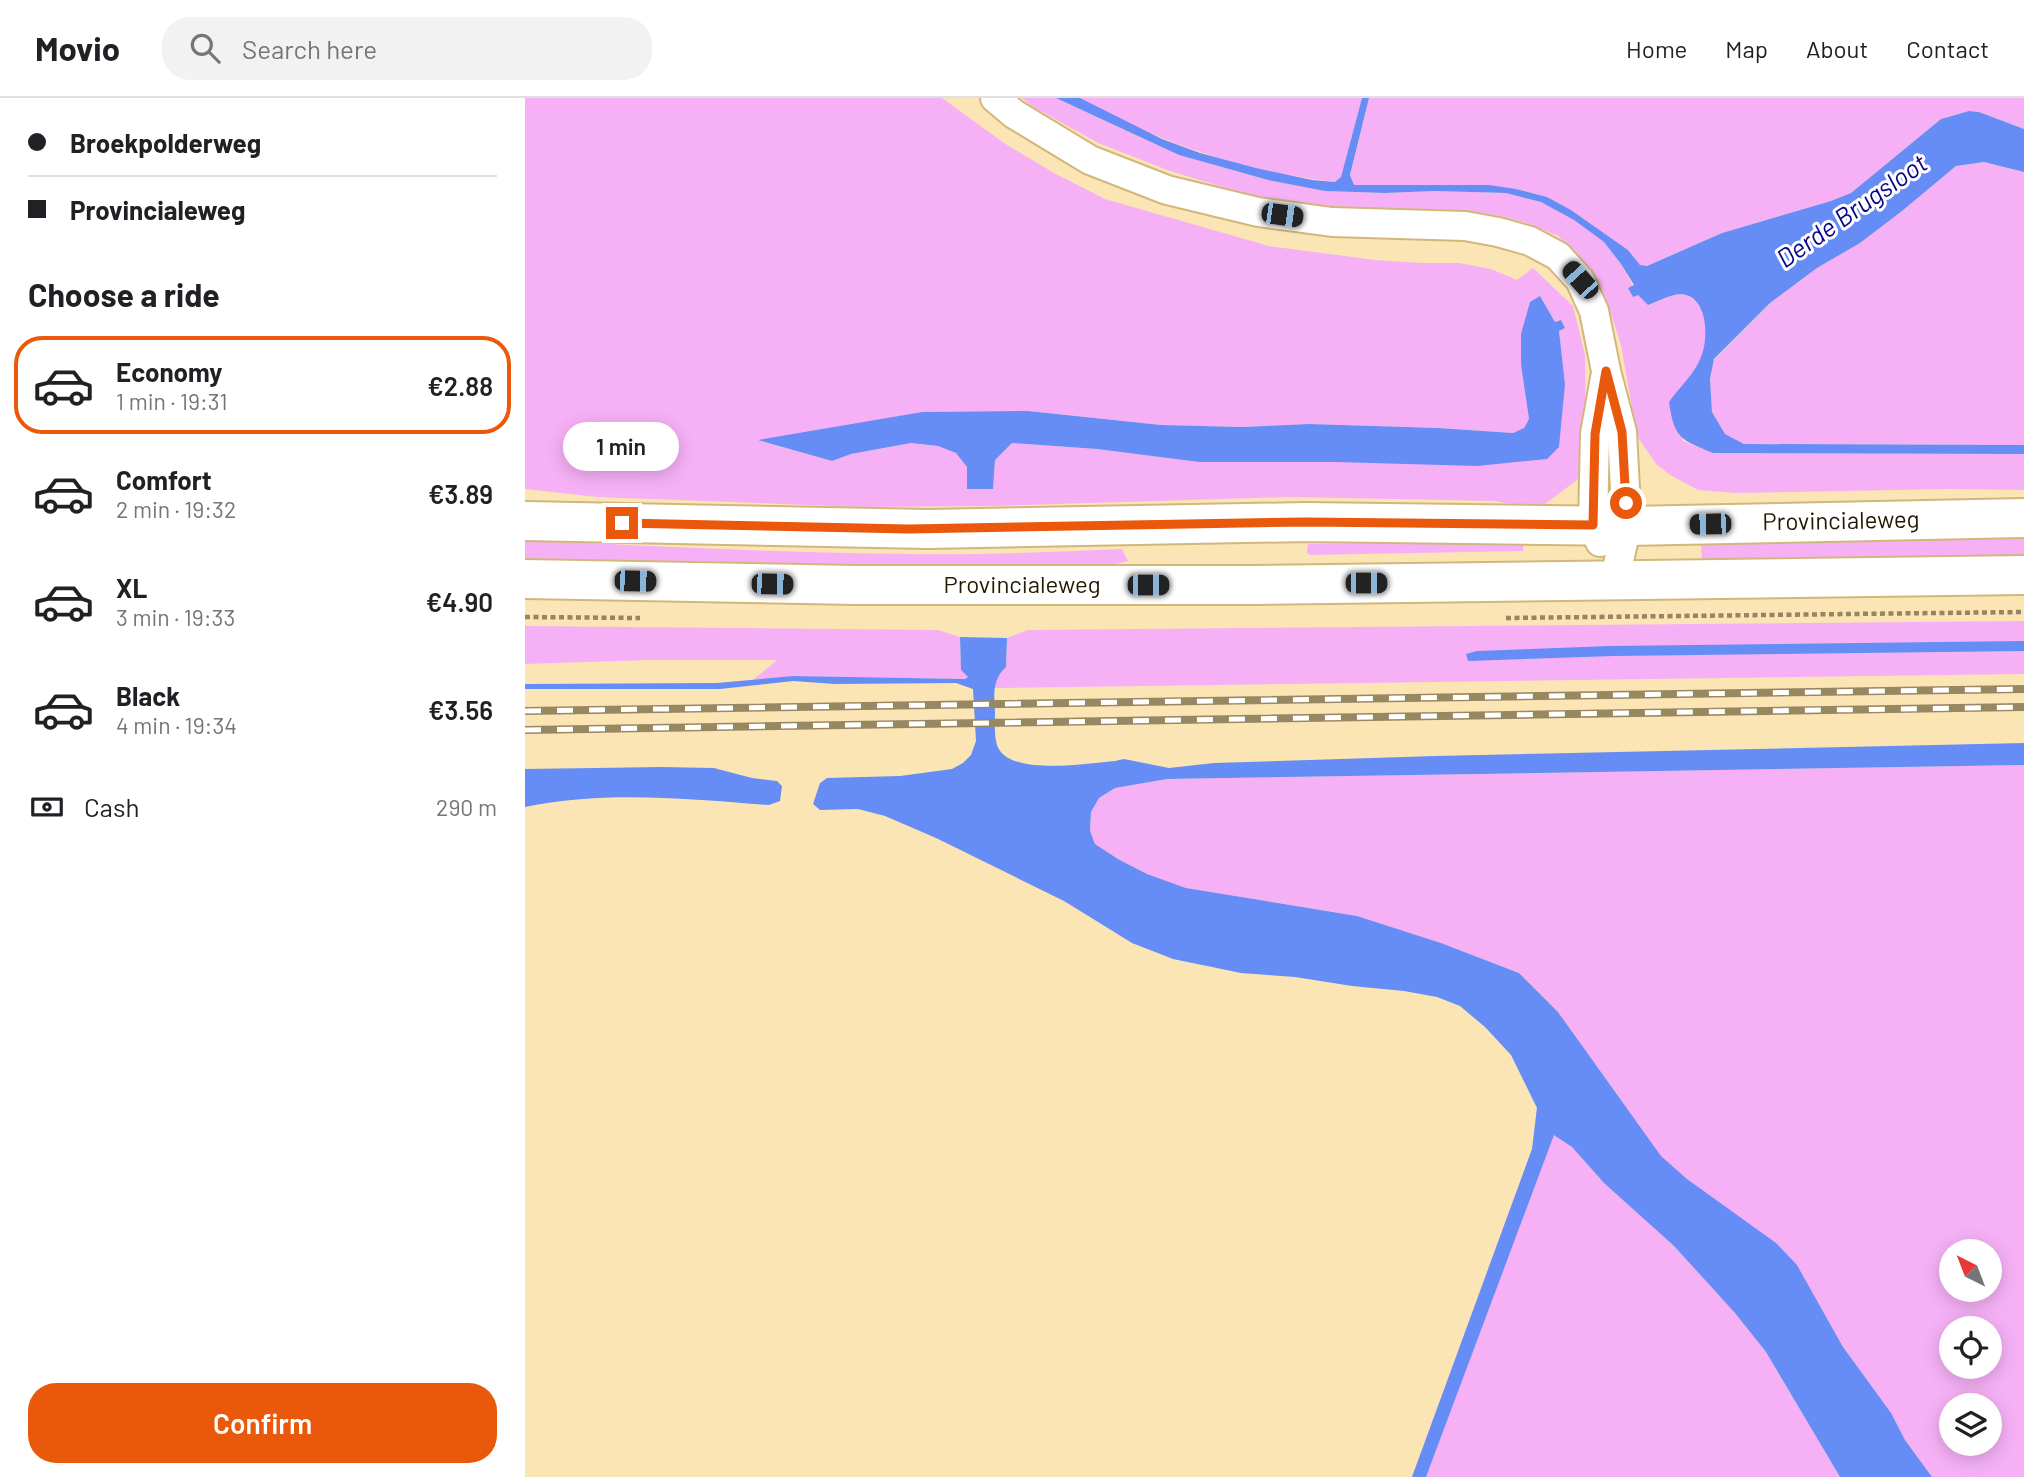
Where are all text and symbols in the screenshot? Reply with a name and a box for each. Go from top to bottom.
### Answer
search box [162,17,652,80]
text: Movio [35,28,120,68]
icon: search [186,29,224,67]
text: Search here [242,33,377,64]
text: Home [1626,34,1687,63]
text: Map [1725,34,1768,63]
text: About [1806,34,1868,63]
text: Contact [1906,34,1989,63]
text: Broekpolderweg [70,127,261,158]
water label: Derde Brugsloot [1770,146,1932,273]
text: Provincialeweg [70,194,245,225]
car [1260,202,1305,228]
car [1559,257,1602,303]
text: Choose a ride [28,275,220,313]
icon: car [32,354,95,417]
text: Economy [116,356,222,387]
text: €2.88 [427,370,493,401]
text: 1 min · 19:31 [116,387,228,415]
callout: 1 min [564,422,680,470]
text: 1 min [596,432,646,460]
icon: car [32,462,95,525]
text: Comfort [116,464,212,495]
text: €3.89 [428,478,493,509]
route start [1610,487,1642,519]
text: 2 min · 19:32 [116,495,236,523]
street label: Provincialeweg [1762,504,1920,535]
route end [606,507,638,539]
car [1689,513,1732,535]
street label: Provincialeweg [943,569,1101,598]
icon: car [32,570,95,633]
car [614,570,657,592]
text: XL [116,572,147,603]
car [751,573,794,595]
car [1346,573,1388,594]
car [1128,575,1170,596]
text: €4.90 [426,586,493,617]
text: 3 min · 19:33 [116,603,235,631]
icon: car [32,678,95,741]
text: Black [116,680,180,711]
text: €3.56 [428,694,493,725]
text: 4 min · 19:34 [116,711,237,739]
icon: cash [28,788,66,826]
text: Cash [84,791,139,822]
text: 290 m [436,793,497,821]
north arrow [1939,1239,2002,1302]
map controls [1939,1239,2002,1456]
button: locate [1939,1316,2002,1379]
button: Confirm [28,1383,497,1463]
button: layers [1939,1393,2002,1456]

